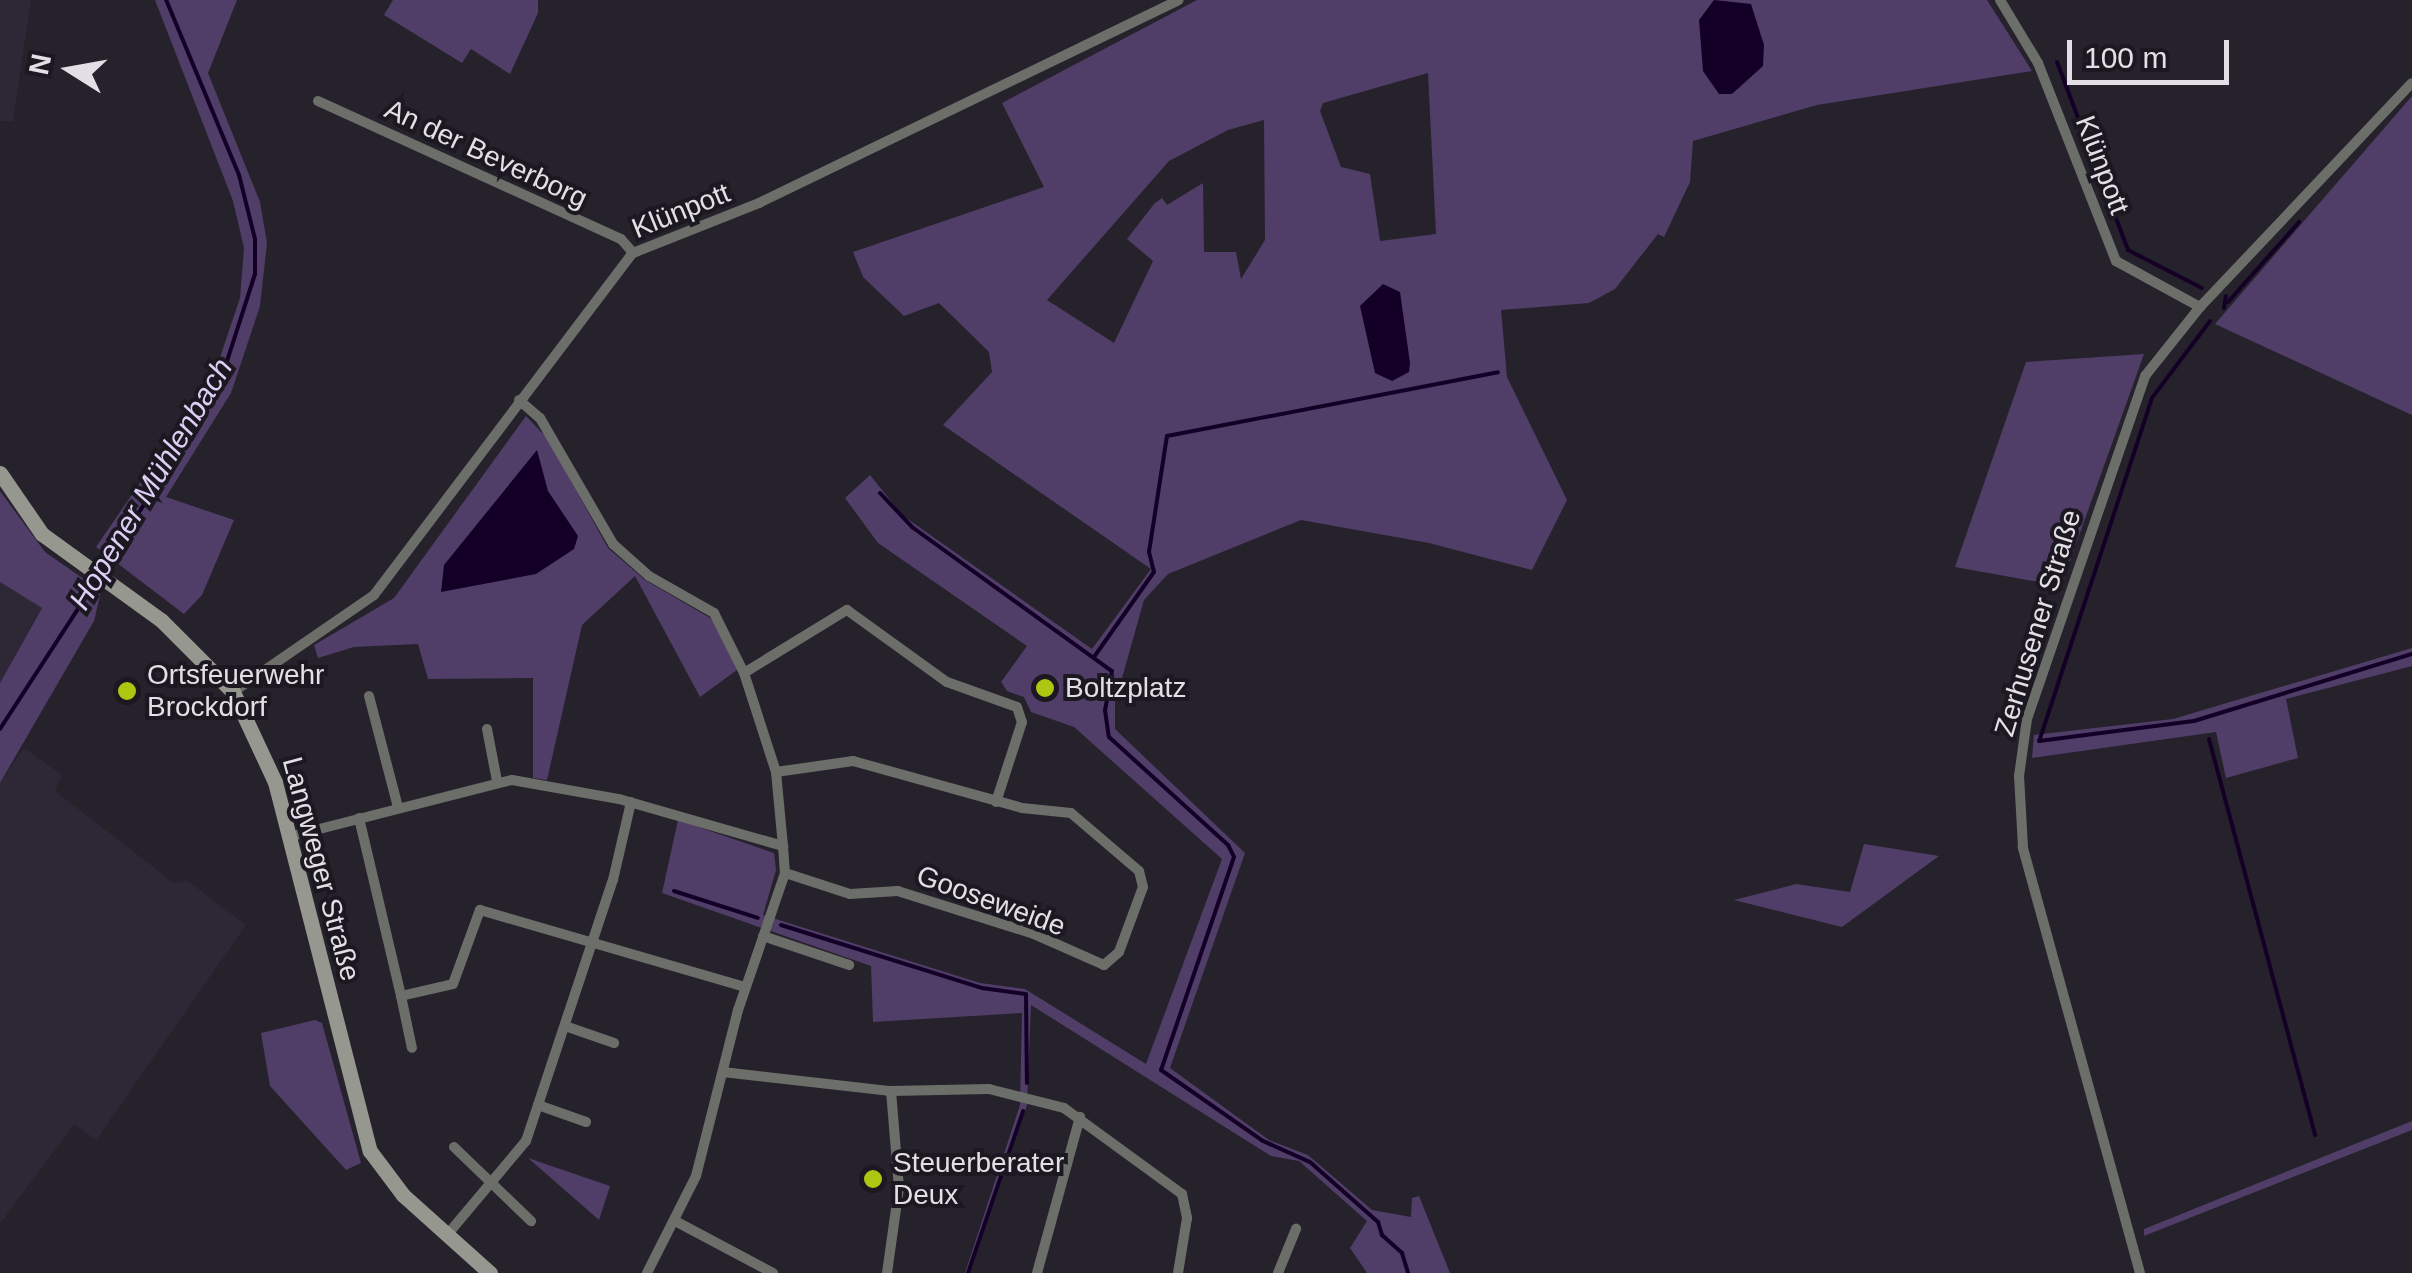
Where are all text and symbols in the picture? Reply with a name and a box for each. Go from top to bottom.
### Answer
north arrow [20,20,120,120]
scale bar [2072,20,2234,82]
text: 100 m [2084,41,2167,74]
text: N [23,51,57,77]
street label: An der Beverborg [379,92,593,216]
street label: Klünpott [2068,111,2136,219]
street label: Klünpott [627,176,735,246]
water label: Hopener Mühlenbach [62,352,240,616]
street label: Zerhusener Straße [1988,506,2088,740]
place label: Ortsfeuerwehr Brockdorf [147,658,324,724]
place label: Boltzplatz [1065,671,1186,705]
marker: Boltzplatz [1034,677,1056,699]
marker: Ortsfeuerwehr Brockdorf [116,680,138,702]
street label: Langweger Straße [275,753,367,985]
street label: Gooseweide [912,859,1070,943]
place label: Steuerberater Deux [893,1146,1064,1212]
marker: Steuerberater Deux [862,1168,884,1190]

